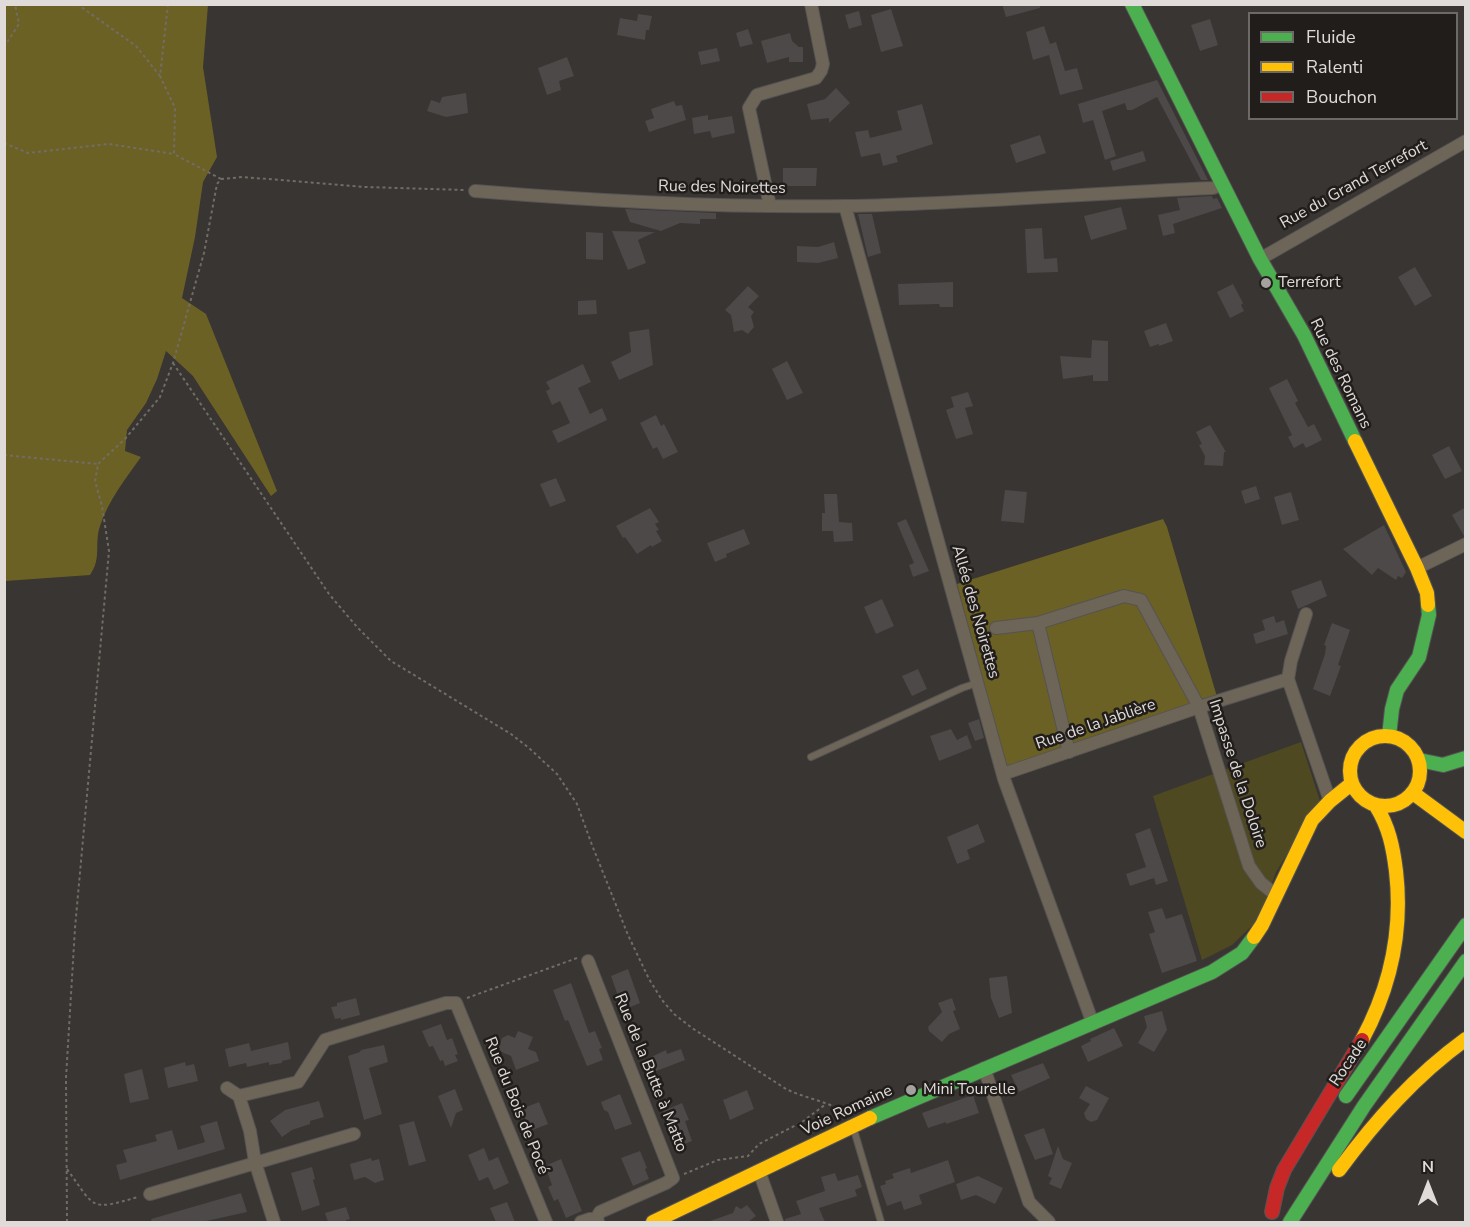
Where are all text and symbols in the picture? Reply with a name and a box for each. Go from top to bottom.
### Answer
legend [1248,12,1458,120]
text: Fluide [1306,25,1356,49]
text: Ralenti [1306,55,1363,79]
text: Bouchon [1306,85,1377,109]
street label: Rue du Grand Terrefort [1277,136,1431,234]
street label: Rue des Noirettes [658,177,786,199]
place label: Terrefort [1278,273,1341,293]
marker: Terrefort [1259,276,1273,290]
street label: Rue des Romans [1305,316,1375,432]
street label: Allée des Noirettes [947,543,1003,681]
street label: Rue de la Jablière [1033,695,1159,755]
street label: Impasse de la Doloire [1204,697,1270,851]
street label: Rue de la Butte à Matto [609,991,691,1155]
street label: Rue du Bois de Pocé [480,1035,552,1177]
street label: Rocade [1326,1036,1372,1090]
place label: Mini Tourelle [923,1080,1016,1100]
street label: Voie Romaine [798,1082,896,1140]
marker: Mini Tourelle [904,1083,918,1097]
north arrow [1398,1155,1458,1215]
text: N [1422,1156,1434,1178]

